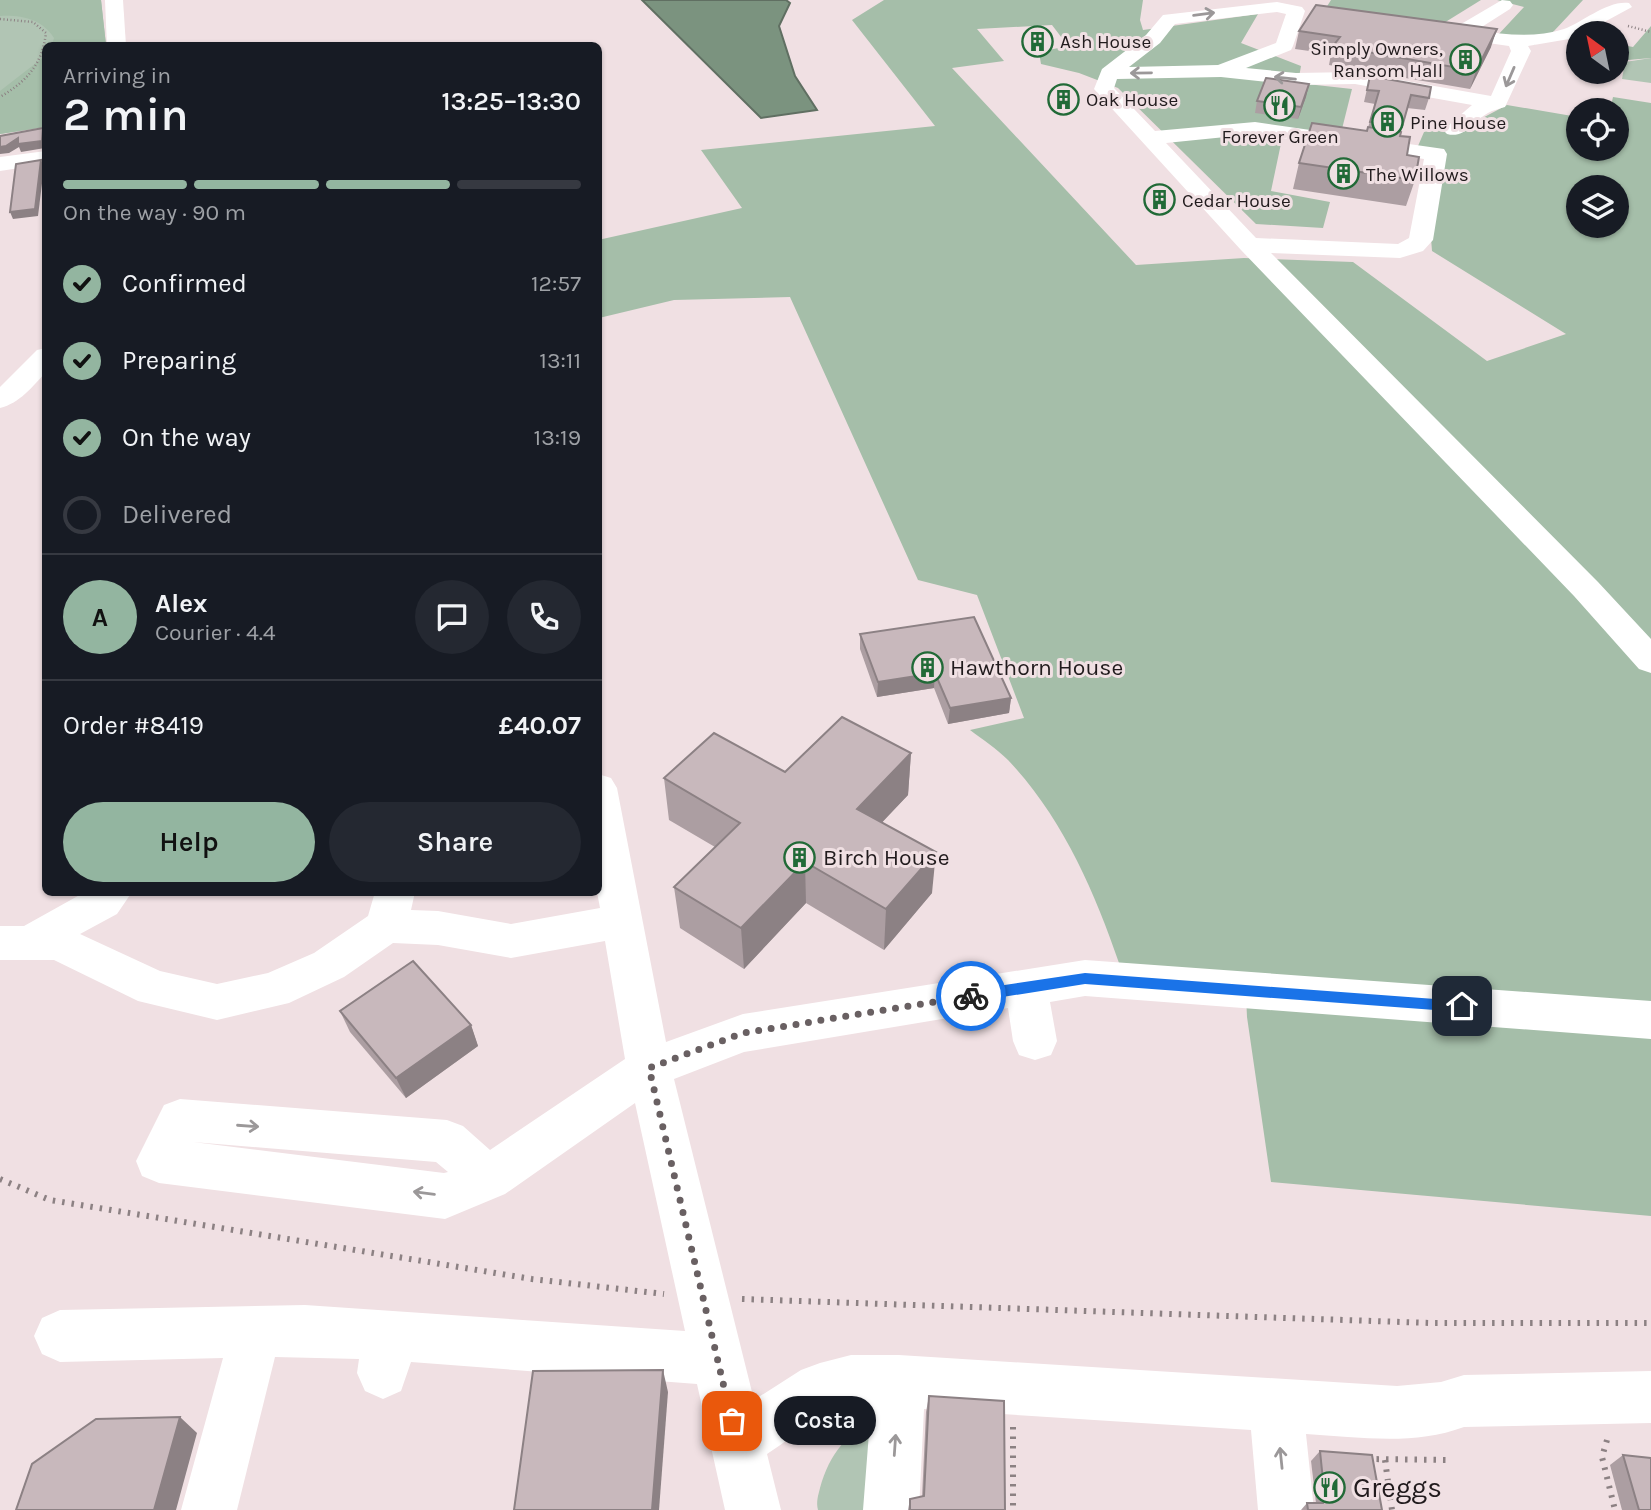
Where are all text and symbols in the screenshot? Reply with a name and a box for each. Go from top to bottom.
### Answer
one-way arrow [1192,8,1215,21]
north arrow [1566,21,1629,84]
map controls [1566,21,1629,238]
building icon: Ash House [1020,24,1054,58]
place label: Ash House [1060,31,1151,53]
place label: Simply Owners, Ransom Hall [1310,38,1443,82]
building icon: Simply Owners, Ransom Hall [1449,42,1483,76]
text: Arriving in [63,62,171,89]
one-way arrow [1130,66,1153,79]
one-way arrow [1503,66,1516,87]
one-way arrow [1274,71,1296,84]
building icon: Oak House [1046,82,1080,116]
text: 13:25–13:30 [442,86,581,117]
text: 2 min [63,88,189,142]
restaurant icon: Forever Green [1263,88,1297,122]
place label: Oak House [1086,89,1178,111]
button: locate [1566,98,1629,161]
building icon: Pine House [1370,105,1404,139]
place label: Pine House [1410,112,1506,134]
place label: Forever Green [1221,126,1339,148]
building icon: The Willows [1326,157,1360,191]
place label: The Willows [1366,164,1469,186]
button: layers [1566,175,1629,238]
building icon: Cedar House [1142,183,1176,217]
place label: Cedar House [1182,190,1291,212]
text: On the way · 90 m [63,199,246,226]
icon: check [63,265,101,303]
text: Confirmed [122,268,247,299]
text: 12:57 [531,270,581,297]
icon: check [63,342,101,380]
text: Preparing [122,345,236,376]
text: 13:11 [539,347,581,374]
icon: check [63,419,101,457]
text: On the way [122,422,251,453]
text: 13:19 [534,424,581,451]
text: Delivered [122,499,232,530]
button: chat [415,580,489,654]
button: phone [507,580,581,654]
text: Alex [155,588,207,619]
text: A [92,602,108,633]
text: Courier · 4.4 [155,619,276,646]
building icon: Hawthorn House [910,650,944,684]
place label: Hawthorn House [950,654,1123,681]
text: Order #8419 [63,710,204,741]
text: £40.07 [498,710,581,741]
button: Help [63,802,315,882]
button: Share [329,802,581,882]
building icon: Birch House [783,840,817,874]
place label: Birch House [823,844,949,871]
courier [936,961,1006,1031]
pin [1432,976,1492,1036]
icon: bike [952,977,990,1015]
icon: home [1443,987,1481,1025]
one-way arrow [236,1119,259,1132]
one-way arrow [413,1187,435,1200]
pin [702,1391,762,1451]
callout: Costa [774,1396,876,1446]
icon: bag [713,1402,751,1440]
text: Costa [794,1407,856,1434]
one-way arrow [889,1435,902,1457]
one-way arrow [1274,1447,1287,1470]
restaurant icon: Greggs [1313,1470,1347,1504]
place label: Greggs [1353,1471,1442,1504]

